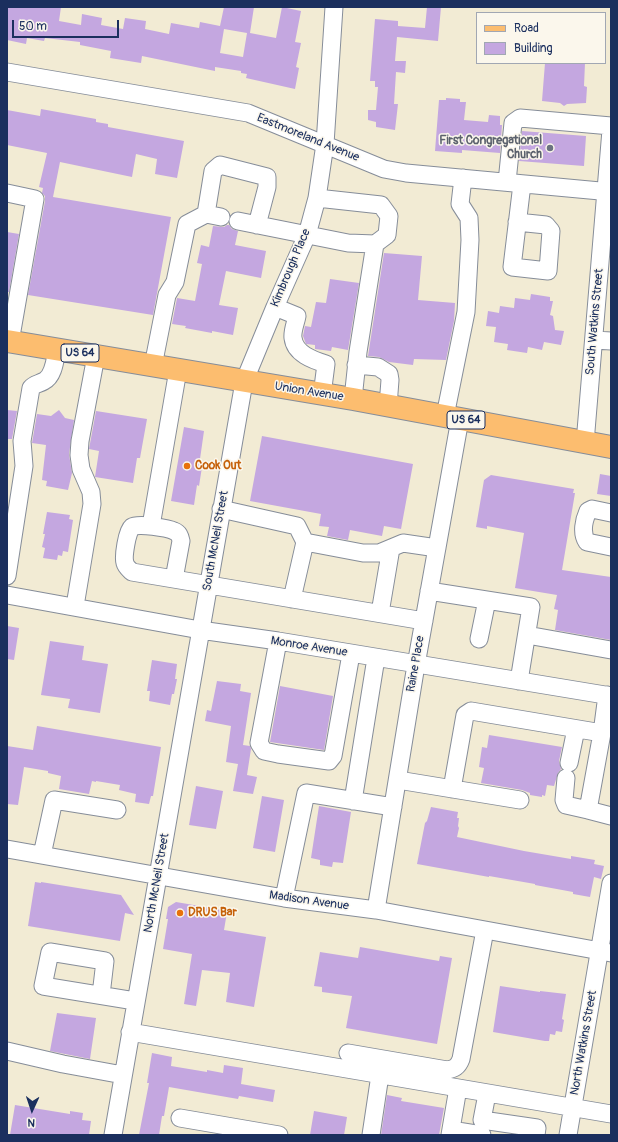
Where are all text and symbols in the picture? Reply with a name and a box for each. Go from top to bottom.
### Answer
scale bar [14,12,121,38]
legend [476,12,606,64]
text: 50 m [19,19,47,34]
text: Road [514,21,539,36]
text: Building [514,41,553,56]
street label: Eastmoreland Avenue [255,111,361,165]
place label: First Congregational Church [439,134,542,162]
marker: First Congregational Church [545,143,555,153]
street label: Kimbrough Place [268,227,314,309]
street label: South Watkins Street [583,268,607,376]
road number: US 64 [61,344,99,362]
street label: Union Avenue [274,379,344,405]
road number: US 64 [447,411,485,429]
place label: Cook Out [195,459,241,473]
marker: Cook Out [182,461,192,471]
street label: South McNeil Street [200,490,232,592]
street label: Monroe Avenue [270,634,348,660]
street label: Raine Place [404,635,428,693]
street label: North McNeil Street [141,832,173,934]
street label: Madison Avenue [268,888,350,914]
place label: DRUS Bar [188,906,237,920]
marker: DRUS Bar [175,908,185,918]
street label: North Watkins Street [568,989,600,1097]
north arrow [12,1090,52,1130]
text: N [27,1116,35,1129]

